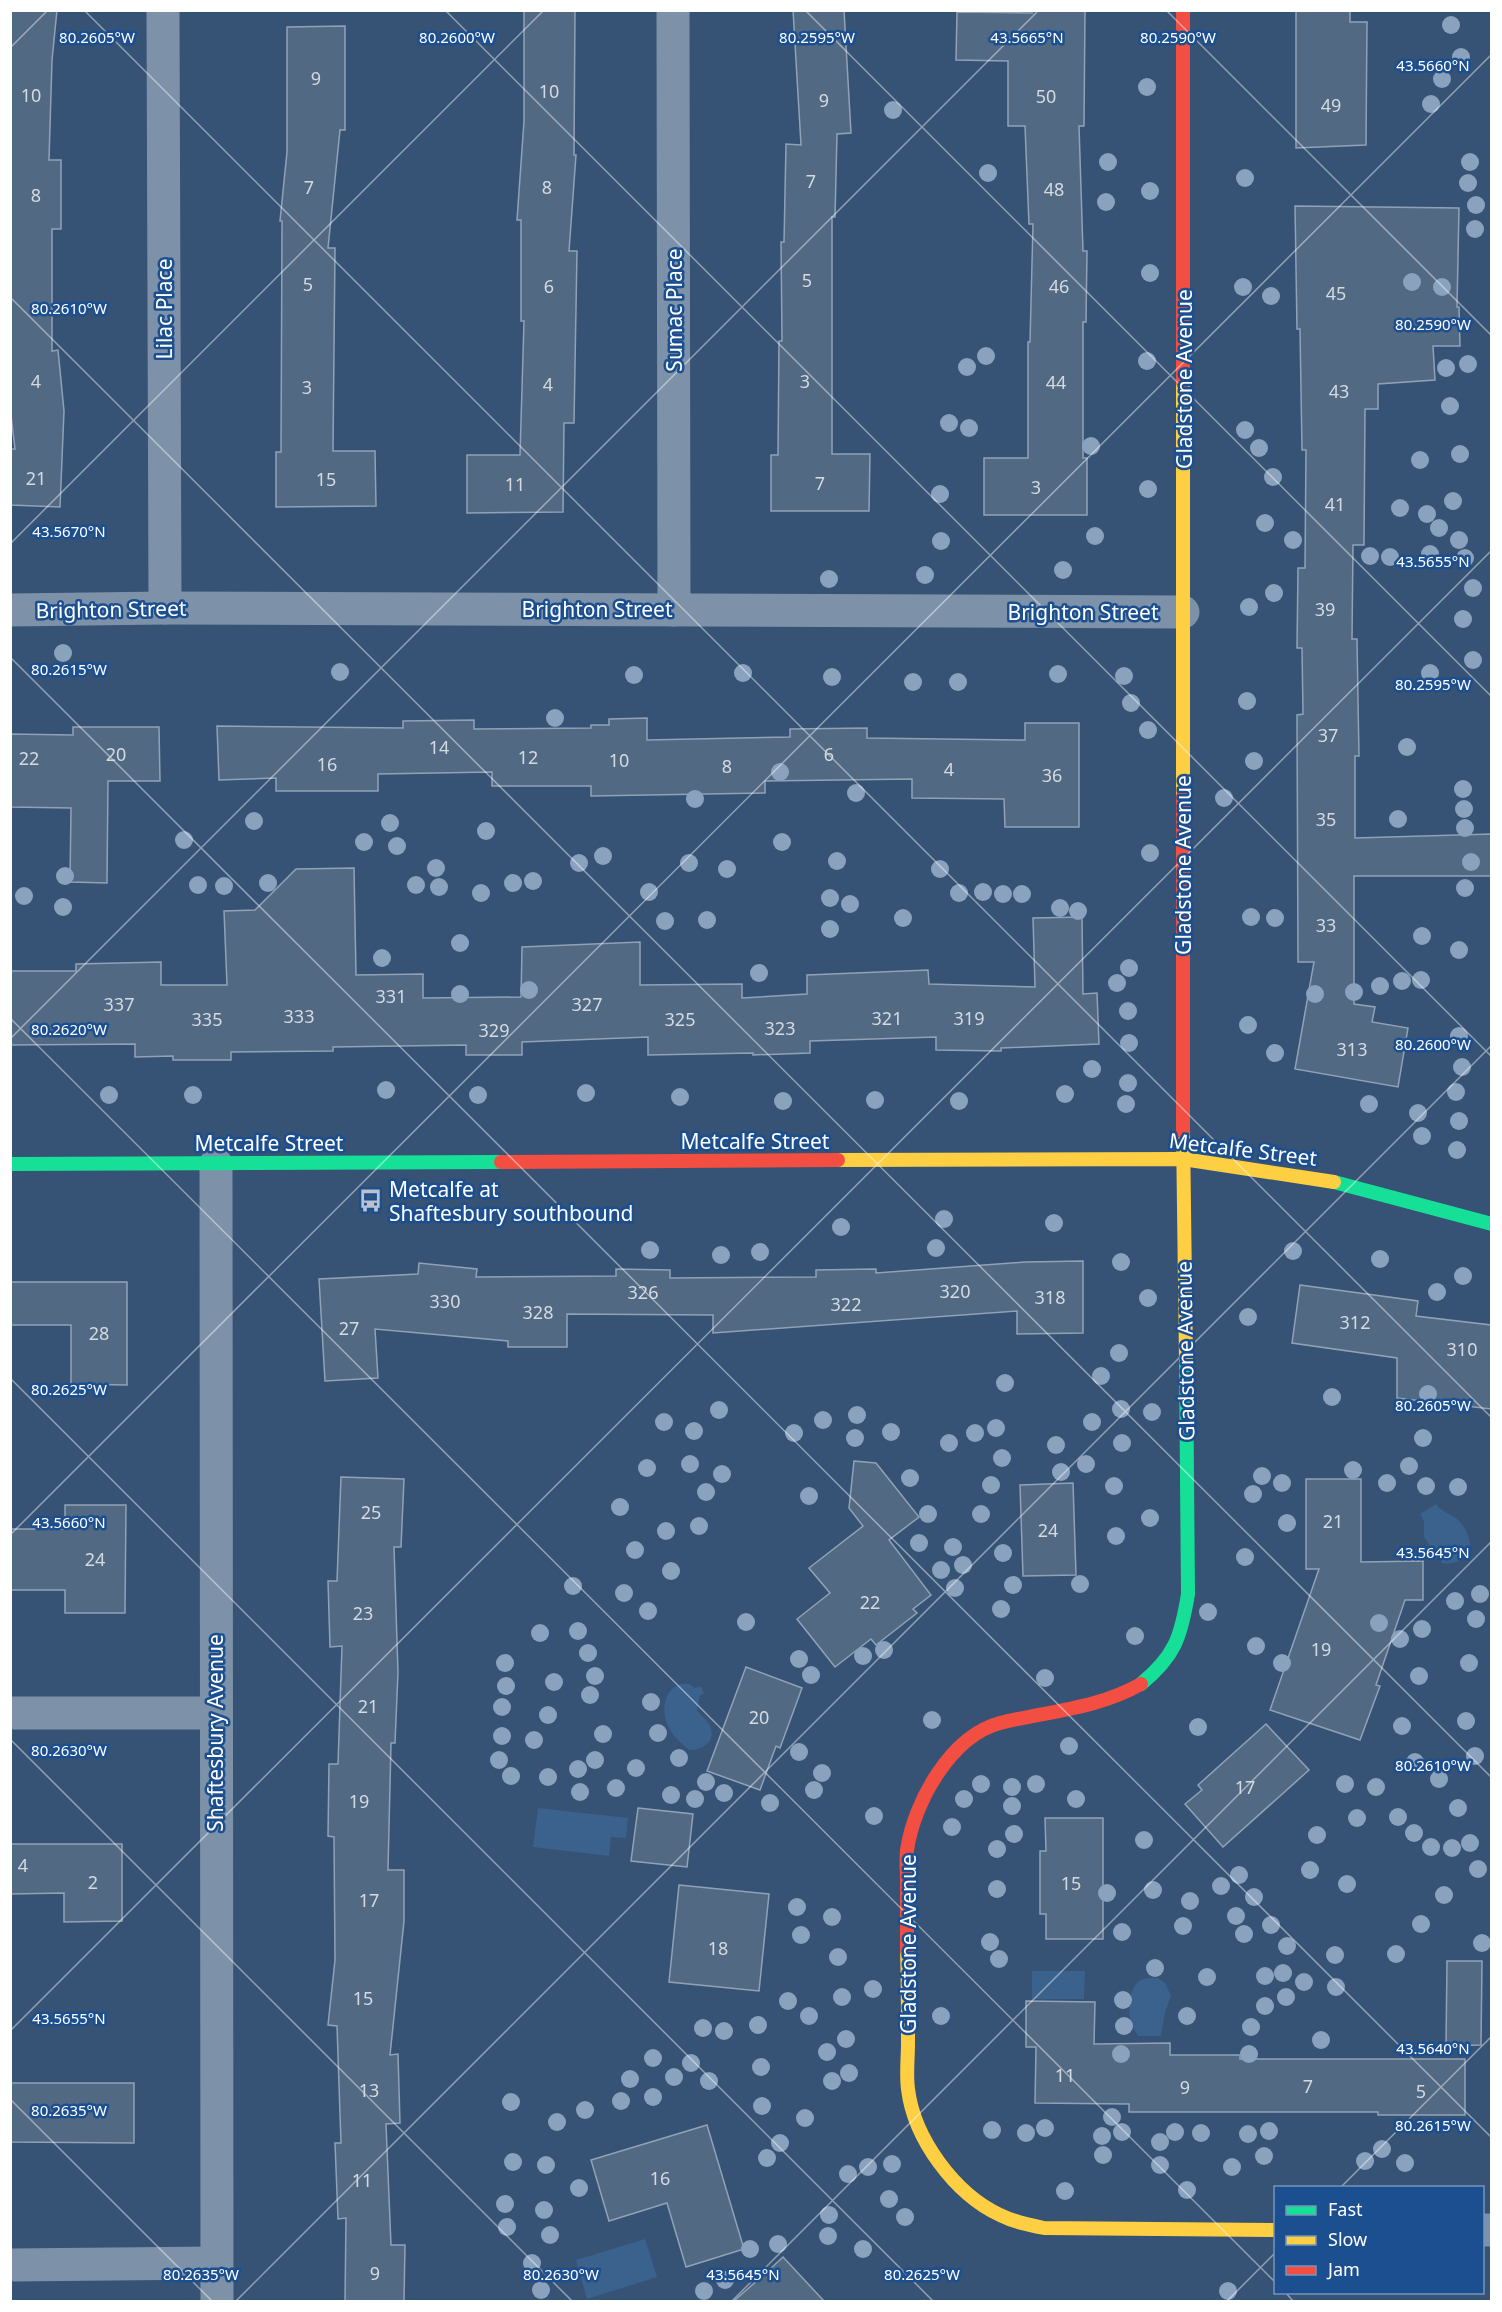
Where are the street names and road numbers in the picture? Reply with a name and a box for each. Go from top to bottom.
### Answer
street label: Sumac Place [660,248,688,372]
street label: Lilac Place [150,259,178,360]
street label: Gladstone Avenue [1170,289,1198,469]
street label: Brighton Street [35,594,187,624]
street label: Brighton Street [522,595,673,623]
street label: Brighton Street [1008,598,1159,626]
street label: Gladstone Avenue [1169,775,1197,955]
street label: Metcalfe Street [1167,1126,1319,1172]
street label: Metcalfe Street [681,1127,830,1155]
street label: Metcalfe Street [195,1129,344,1157]
street label: Gladstone Avenue [1169,1261,1201,1441]
street label: Shaftesbury Avenue [201,1634,229,1832]
street label: Gladstone Avenue [894,1854,922,2034]

